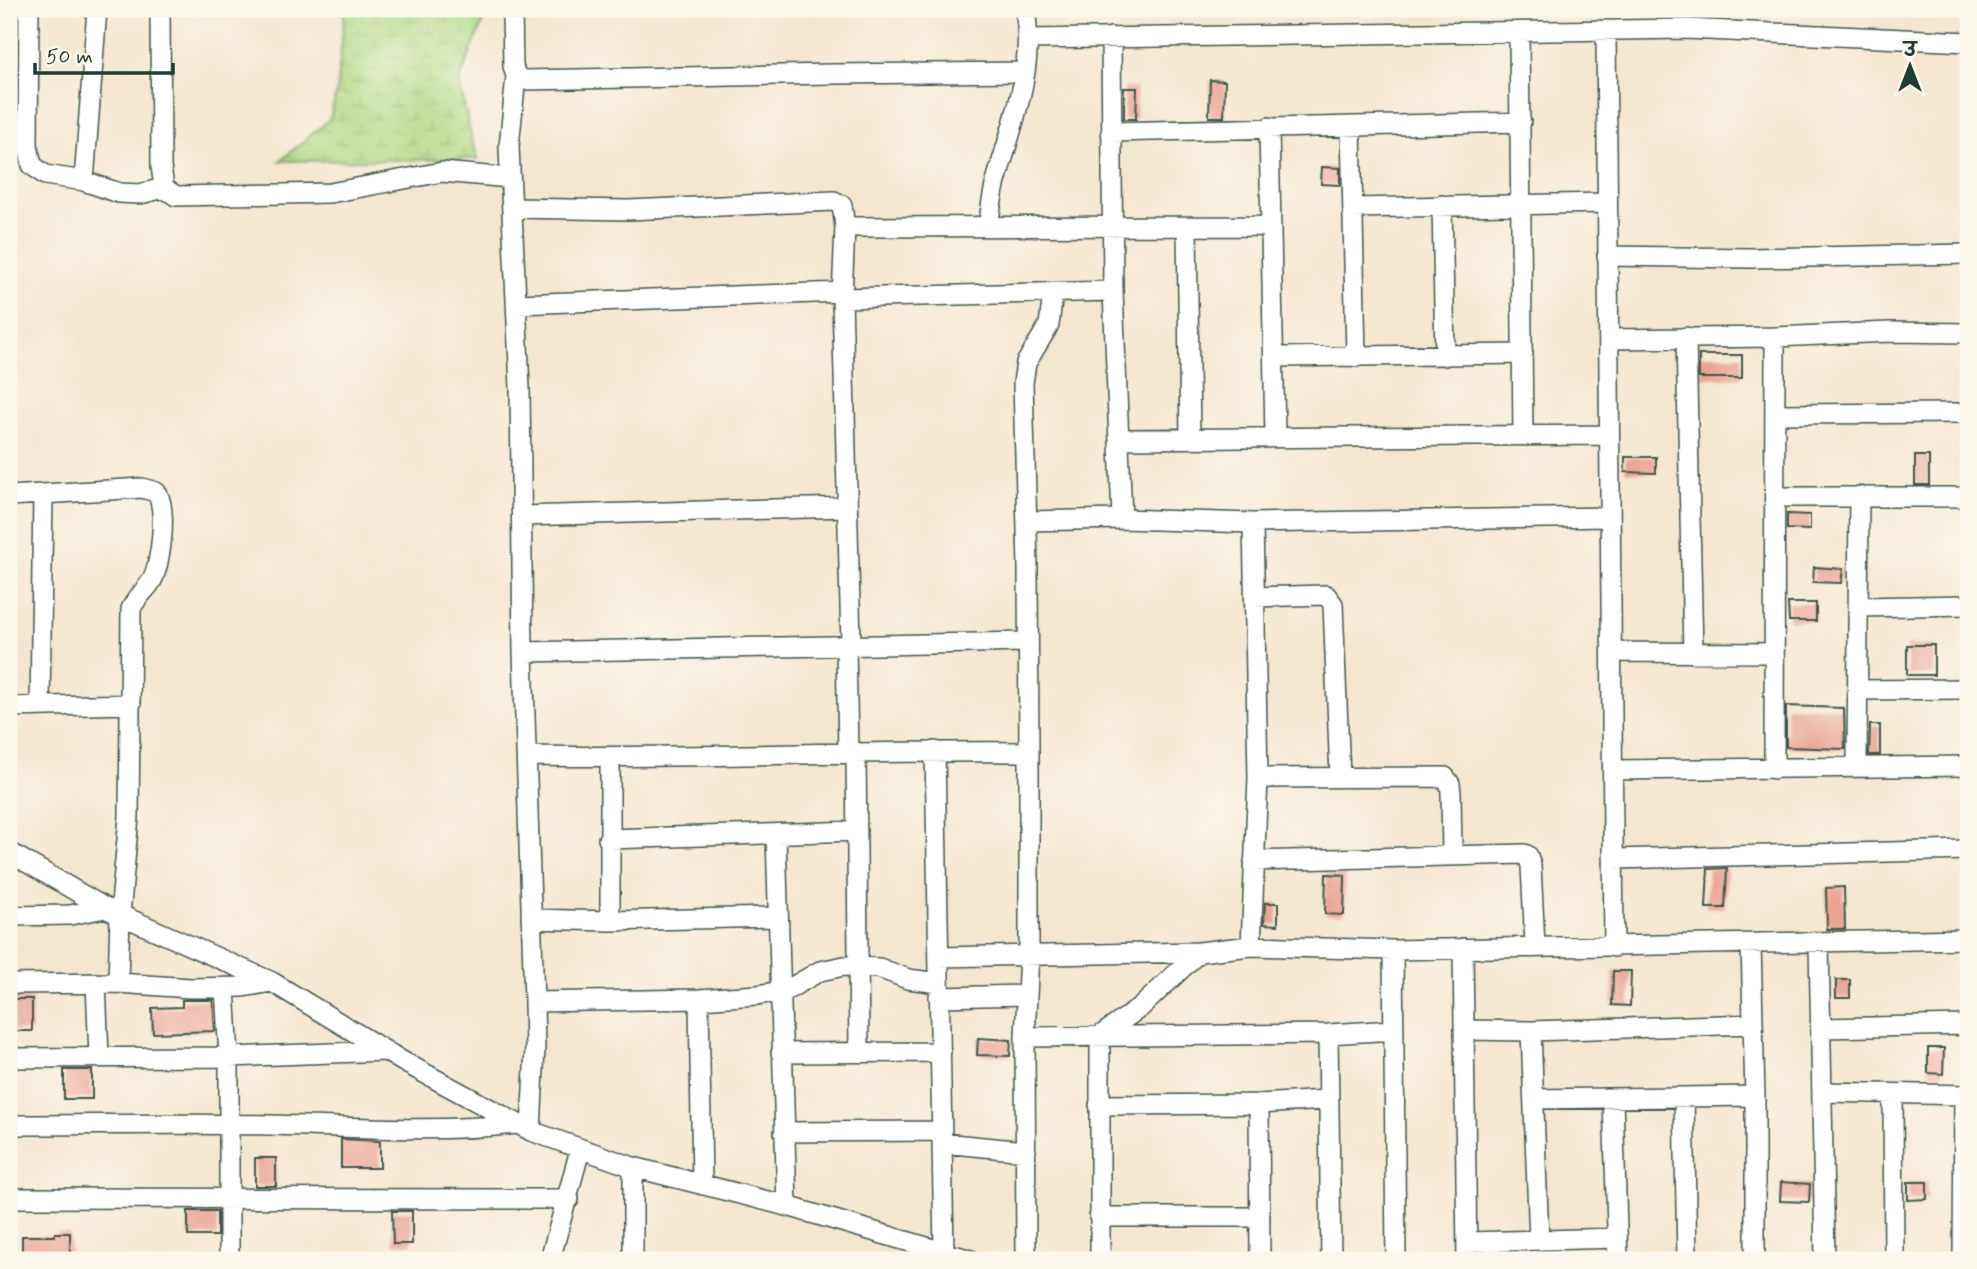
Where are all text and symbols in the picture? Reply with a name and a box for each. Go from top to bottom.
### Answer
scale bar [35,32,173,76]
north arrow [1876,32,1946,102]
text: उ [1902,38,1919,63]
text: 50 m [46,43,93,71]

